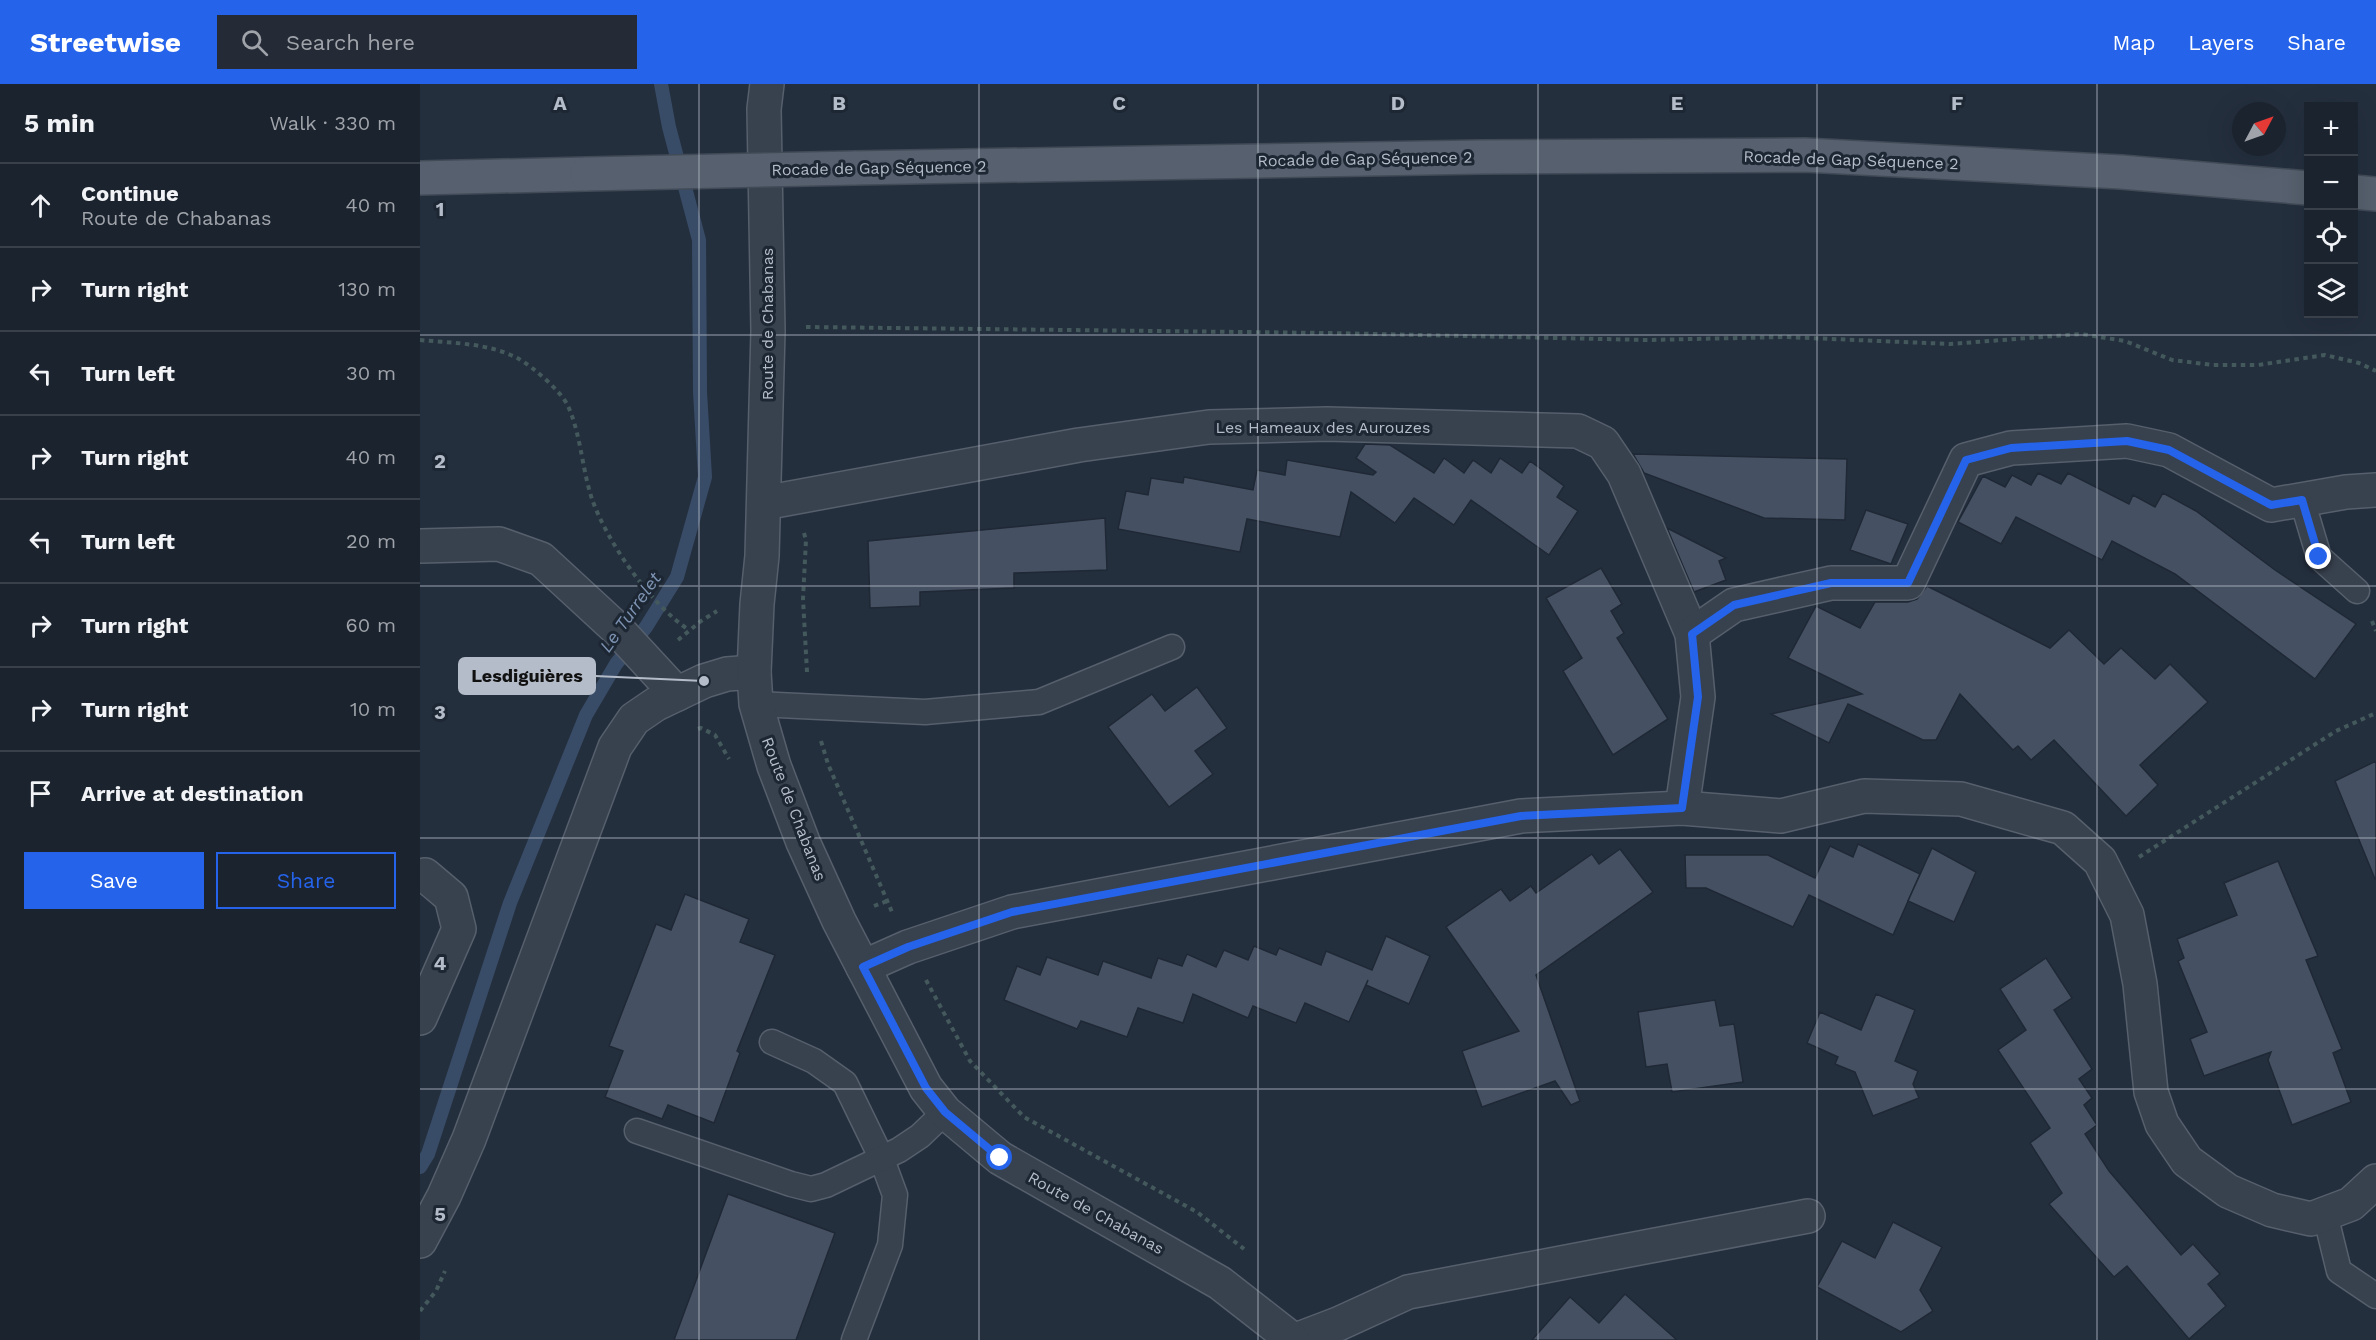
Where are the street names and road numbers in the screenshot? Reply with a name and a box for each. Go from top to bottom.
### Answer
street label: Rocade de Gap Séquence 2 [1743,147,1959,173]
street label: Rocade de Gap Séquence 2 [1257,148,1473,170]
street label: Rocade de Gap Séquence 2 [771,157,987,179]
street label: Route de Chabanas [758,248,777,400]
street label: Les Hameaux des Aurouzes [1216,418,1430,437]
street label: Route de Chabanas [758,734,830,884]
street label: Route de Chabanas [1025,1168,1167,1258]

